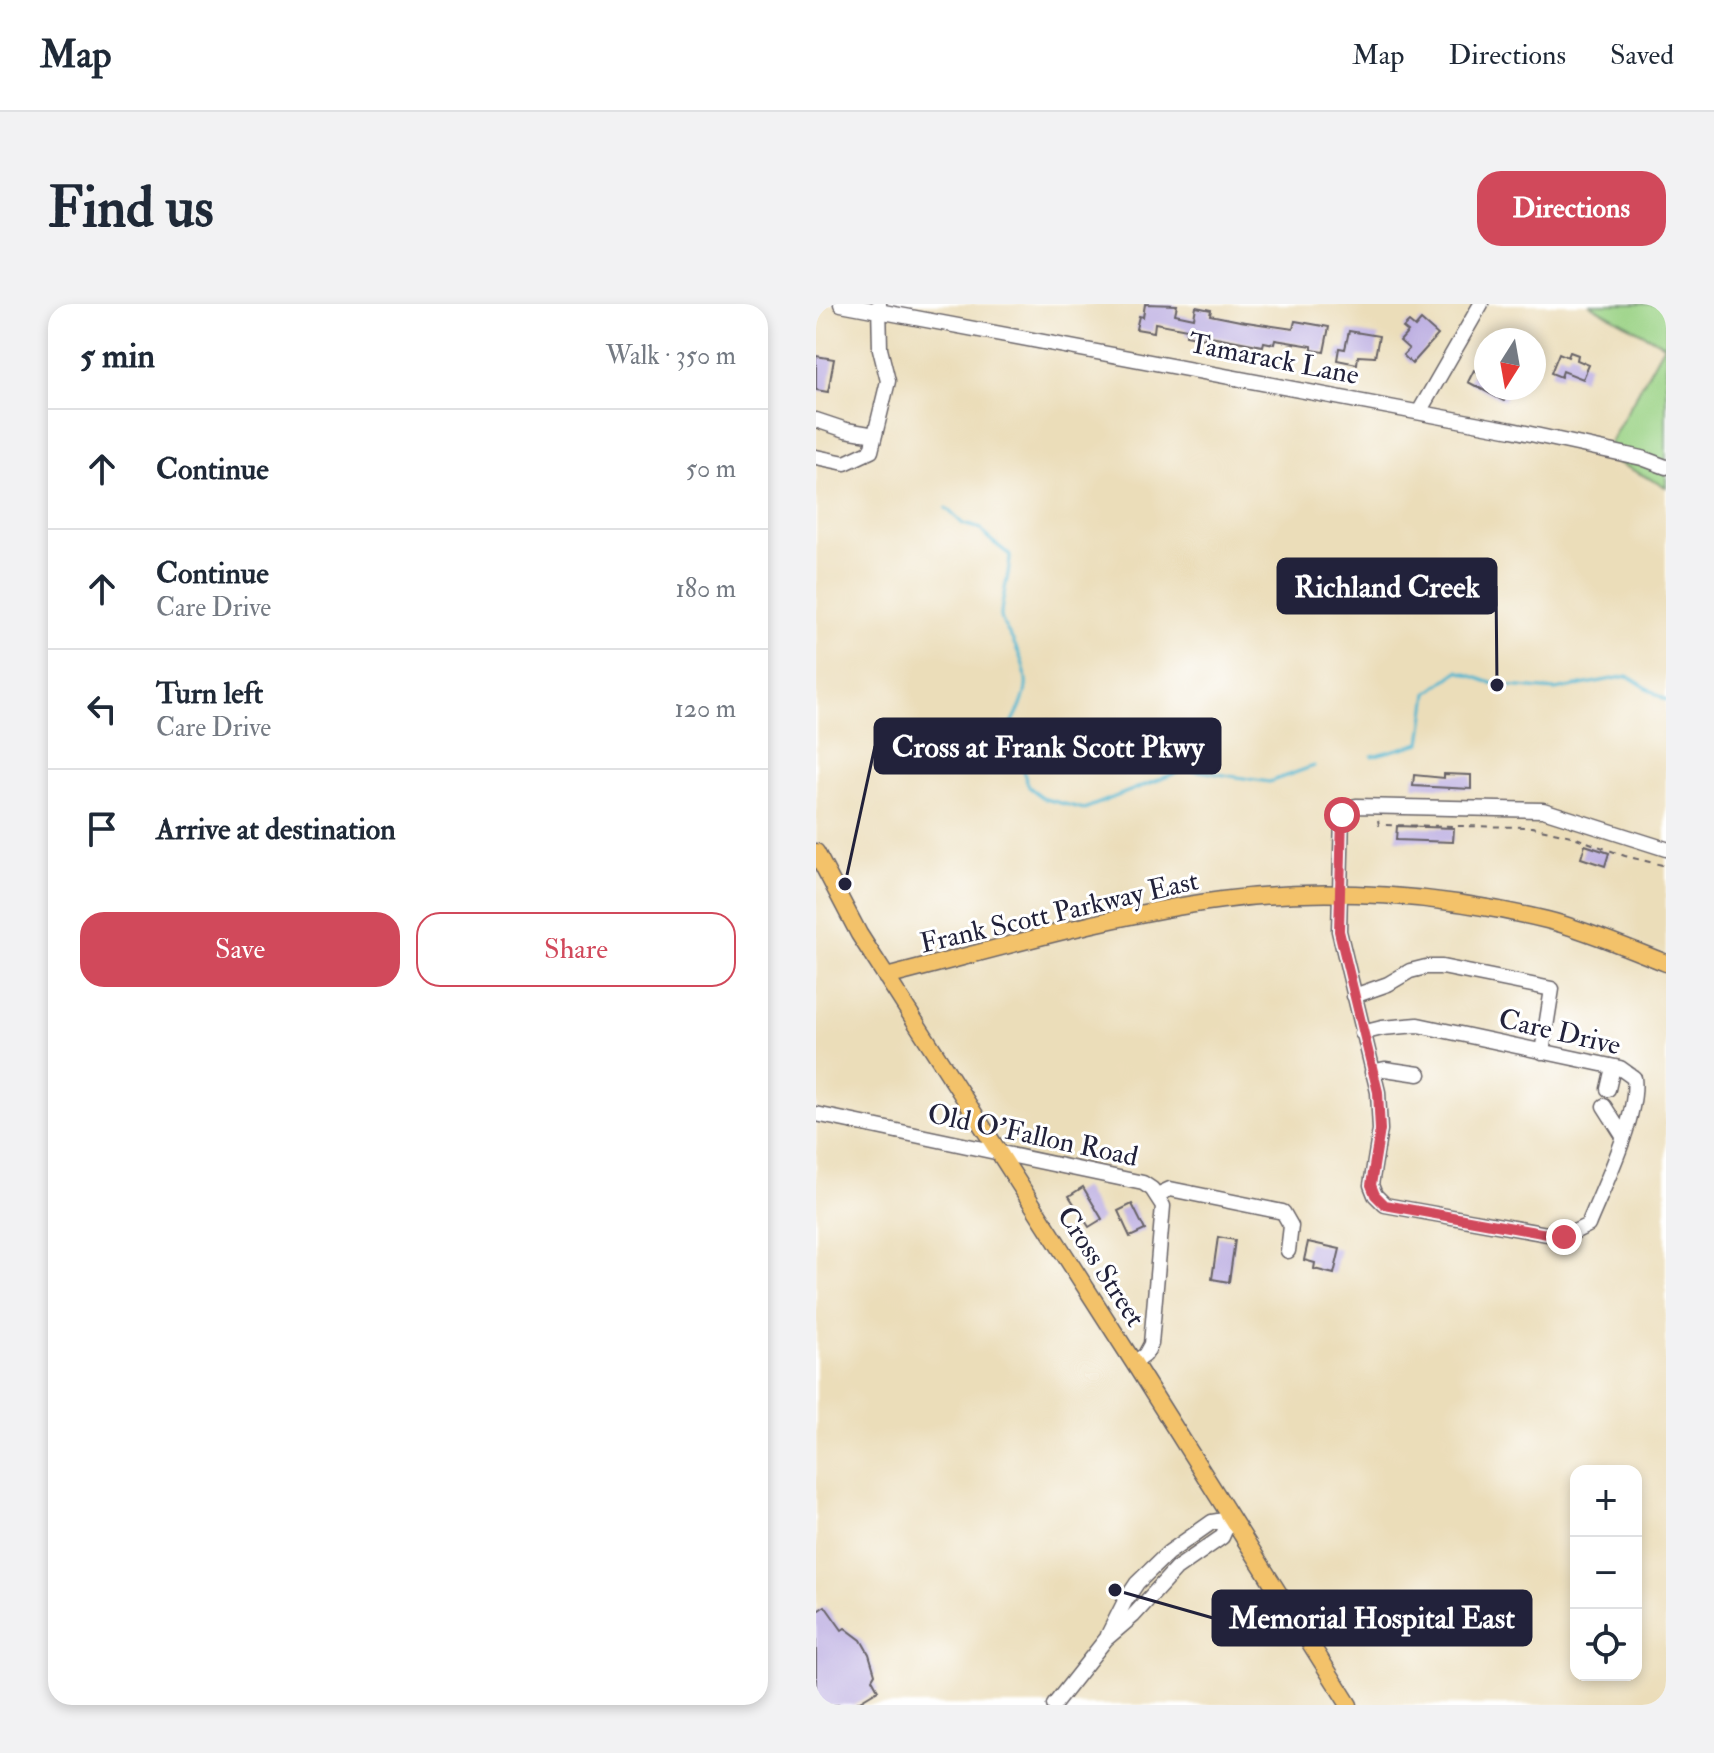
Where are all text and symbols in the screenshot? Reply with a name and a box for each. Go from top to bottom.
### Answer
text: Map [40,31,111,79]
text: Map [1352,38,1405,73]
text: Directions [1449,38,1566,73]
text: Saved [1610,38,1674,73]
button: Directions [1477,171,1666,246]
text: Find us [48,173,214,244]
street label: Tamarack Lane [1186,326,1362,393]
north arrow [1474,328,1546,400]
text: 5 min [80,335,155,378]
text: Walk · 350 m [606,340,736,372]
icon: ahead [80,447,124,491]
text: Continue [156,451,269,488]
text: 50 m [686,453,736,485]
text: Continue [156,555,269,592]
callout: Richland Creek [1278,559,1496,613]
icon: ahead [80,567,124,611]
text: Richland Creek [1294,569,1481,606]
text: 180 m [676,573,736,605]
text: Care Drive [156,592,271,624]
text: Turn left [156,675,263,712]
icon: left [80,687,124,731]
text: 120 m [675,693,736,725]
text: Care Drive [156,712,271,744]
callout: Cross at Frank Scott Pkwy [875,719,1220,773]
text: Cross at Frank Scott Pkwy [892,729,1206,766]
route start [1324,797,1360,833]
icon: arrive [80,807,124,851]
text: Arrive at destination [156,811,396,848]
street label: Frank Scott Parkway East [917,863,1202,962]
button: Save [80,912,400,987]
button: Share [416,912,736,987]
street label: Care Drive [1495,1001,1624,1064]
street label: Old O'Fallon Road [924,1096,1141,1175]
street label: Cross Street [1049,1200,1153,1334]
route end [1546,1219,1582,1255]
map controls [1570,1465,1642,1681]
button: + [1570,1465,1642,1537]
button: − [1570,1537,1642,1609]
callout: Memorial Hospital East [1213,1591,1531,1645]
text: Memorial Hospital East [1228,1600,1515,1637]
button: locate [1570,1609,1642,1681]

